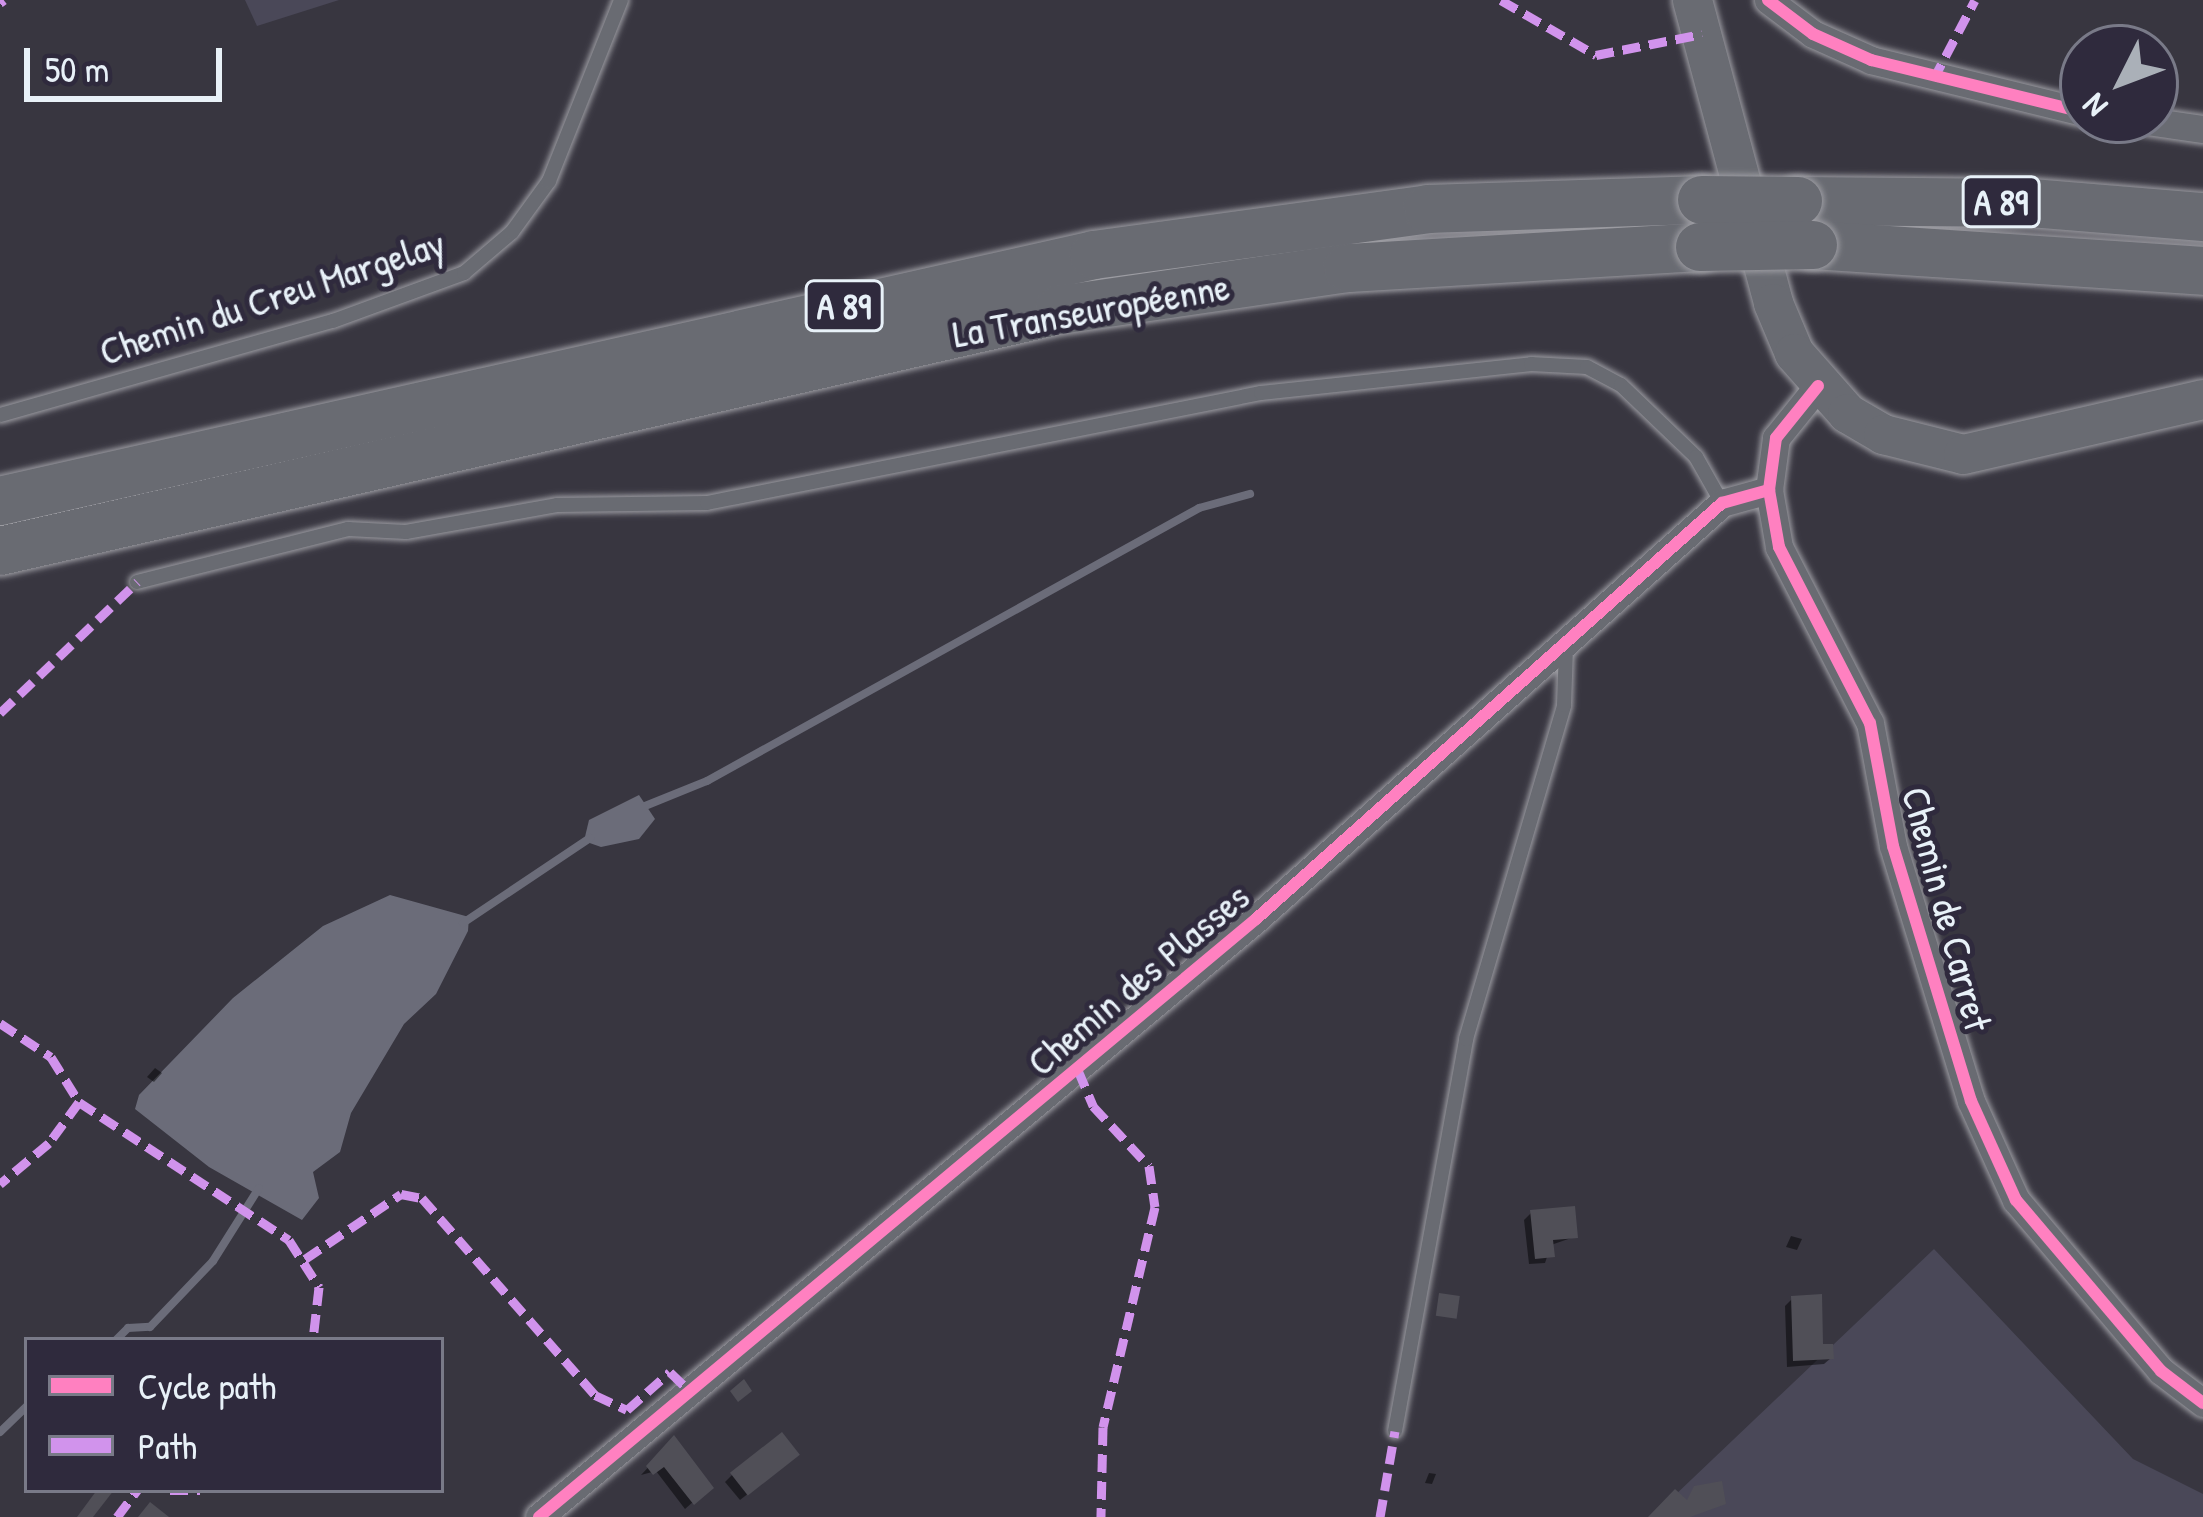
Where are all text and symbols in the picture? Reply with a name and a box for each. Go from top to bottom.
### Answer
scale bar [30,24,228,98]
north arrow [2059,24,2179,144]
text: 50 m [45,44,109,93]
text: N [2072,85,2117,127]
road number: A 89 [1959,172,2043,232]
street label: Chemin du Creu Margelay [94,219,450,375]
street label: La Transeuropéenne [949,263,1233,357]
road number: A 89 [802,276,886,336]
street label: Chemin de Carret [1892,782,2002,1036]
street label: Chemin des Plasses [1018,873,1258,1085]
legend [24,1337,444,1493]
text: Cycle path [138,1361,276,1410]
text: Path [138,1421,197,1470]

